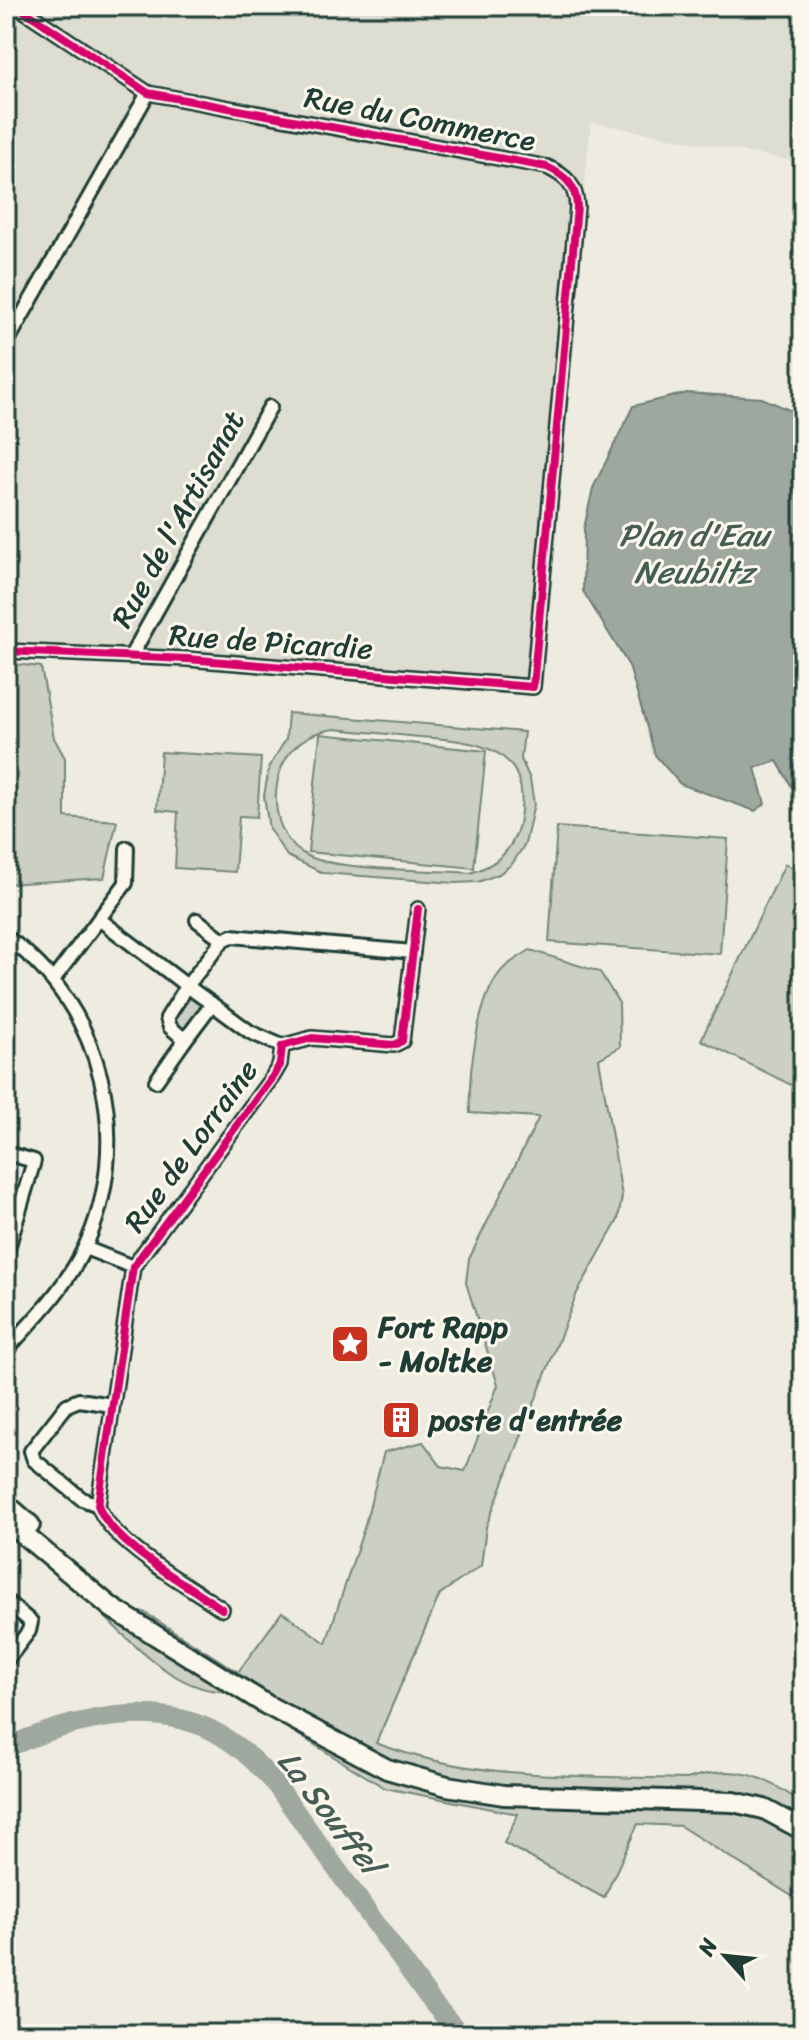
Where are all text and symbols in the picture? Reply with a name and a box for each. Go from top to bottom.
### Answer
street label: Rue du Commerce [300,70,540,168]
street label: Rue de l'Artisanat [96,400,260,638]
water label: Plan d'Eau Neubiltz [619,507,773,601]
street label: Rue de Picardie [167,608,375,676]
street label: Rue de Lorraine [109,1048,273,1244]
place label: Fort Rapp - Moltke [377,1300,508,1388]
place icon: Fort Rapp - Moltke [329,1323,371,1365]
place label: poste d'entrée [427,1393,623,1447]
building icon: poste d'entrée [380,1399,422,1441]
water label: La Souffel [262,1737,401,1893]
north arrow [685,1916,765,1996]
text: N [686,1931,729,1964]

